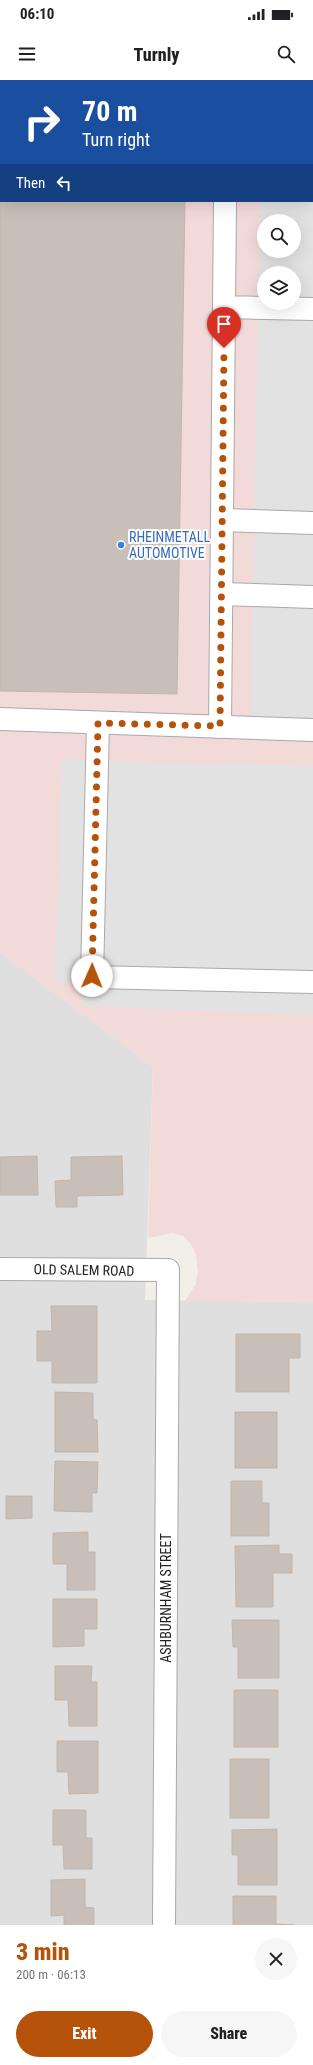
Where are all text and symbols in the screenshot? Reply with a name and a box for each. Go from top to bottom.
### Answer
text: 06:10 [20,5,54,23]
icon: menu [16,43,38,65]
icon: search [275,43,297,65]
text: Turnly [134,44,179,65]
text: 70 m [82,95,138,128]
icon: right [16,96,68,148]
text: Turn right [82,129,150,150]
icon: left [53,172,75,194]
text: Then [16,174,45,192]
map controls [257,214,301,310]
button: search [257,214,301,258]
button: layers [257,266,301,310]
pin [207,307,241,348]
icon: arrive [213,313,235,335]
place label: RHEINMETALL AUTOMOTIVE [129,529,210,561]
marker: RHEINMETALL AUTOMOTIVE [116,540,126,550]
position arrow [71,955,113,997]
street label: OLD SALEM ROAD [33,1261,135,1279]
street label: ASHBURNHAM STREET [158,1533,174,1663]
text: 3 min [16,1938,70,1966]
button: close [255,1938,297,1980]
text: 200 m · 06:13 [16,1967,86,1982]
button: Exit [16,2011,153,2057]
button: Share [161,2011,297,2057]

